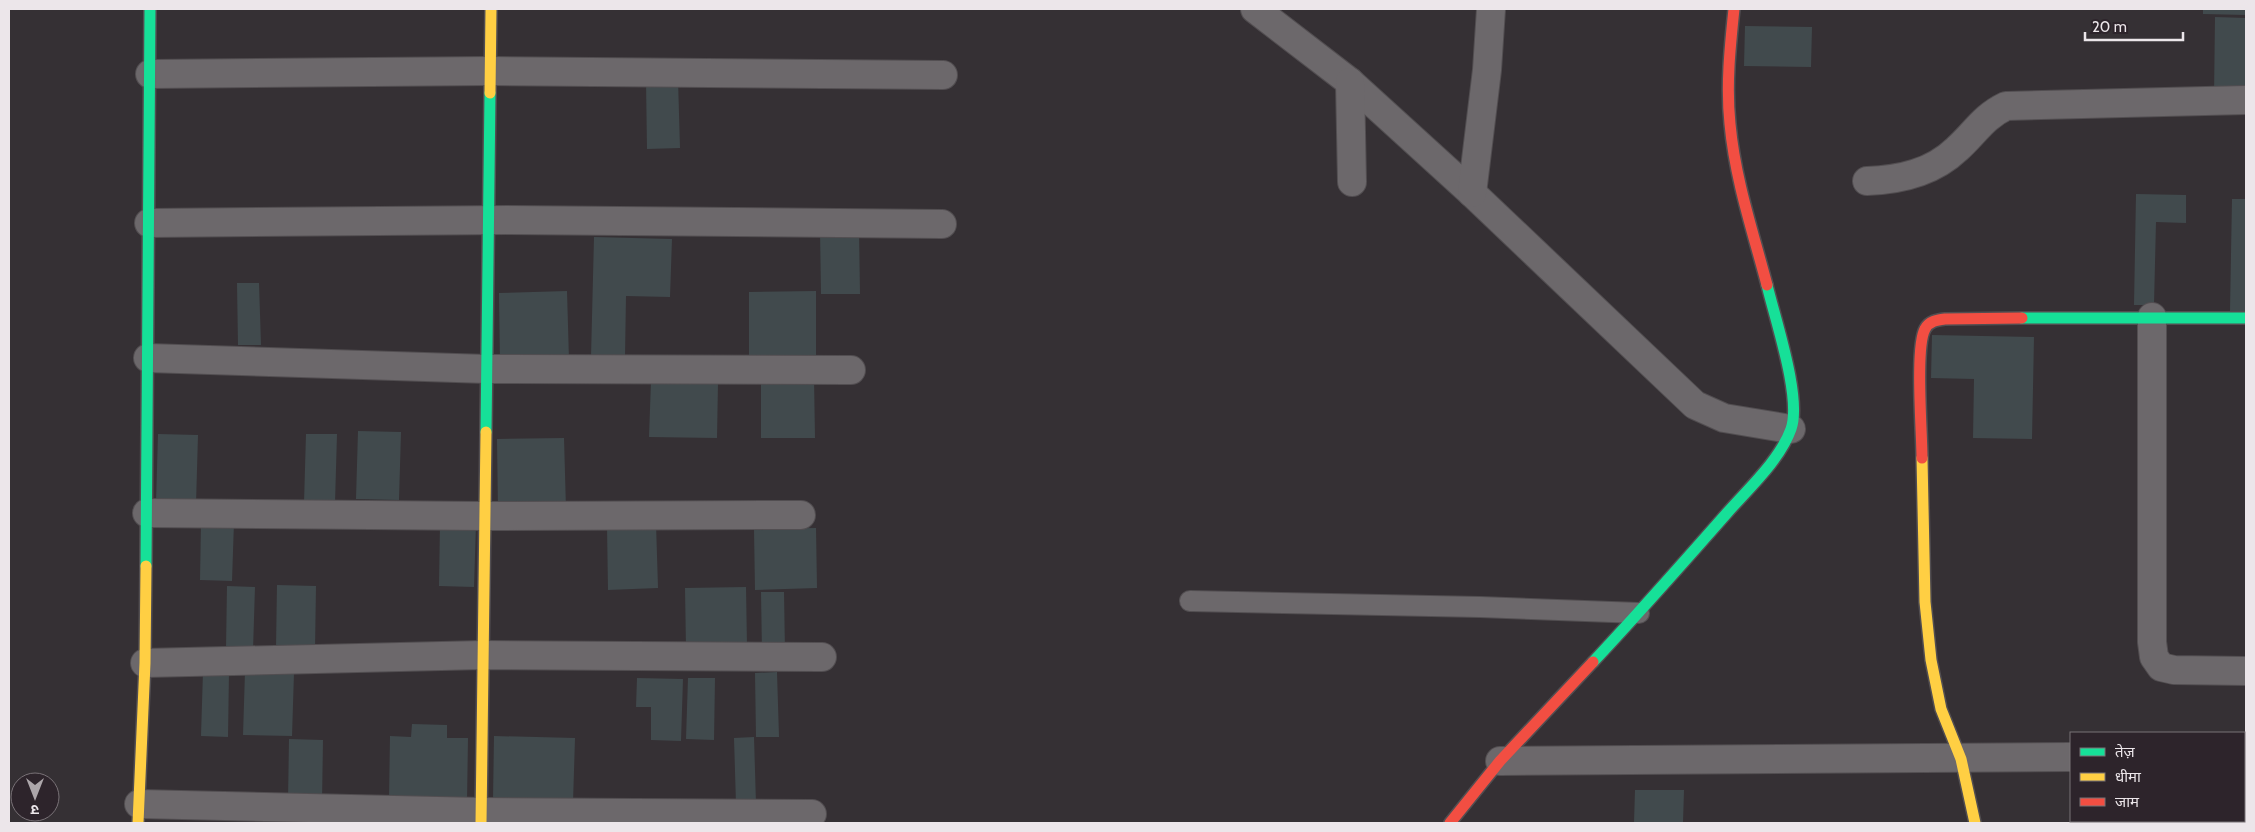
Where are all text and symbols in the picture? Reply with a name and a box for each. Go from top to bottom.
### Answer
scale bar [2085,10,2182,42]
text: 20 m [2092,18,2127,36]
legend [2070,732,2245,822]
text: तेज़ [2115,743,2136,761]
text: धीमा [2115,768,2142,786]
north arrow [10,772,60,822]
text: जाम [2115,793,2140,811]
text: उ [30,801,39,819]

